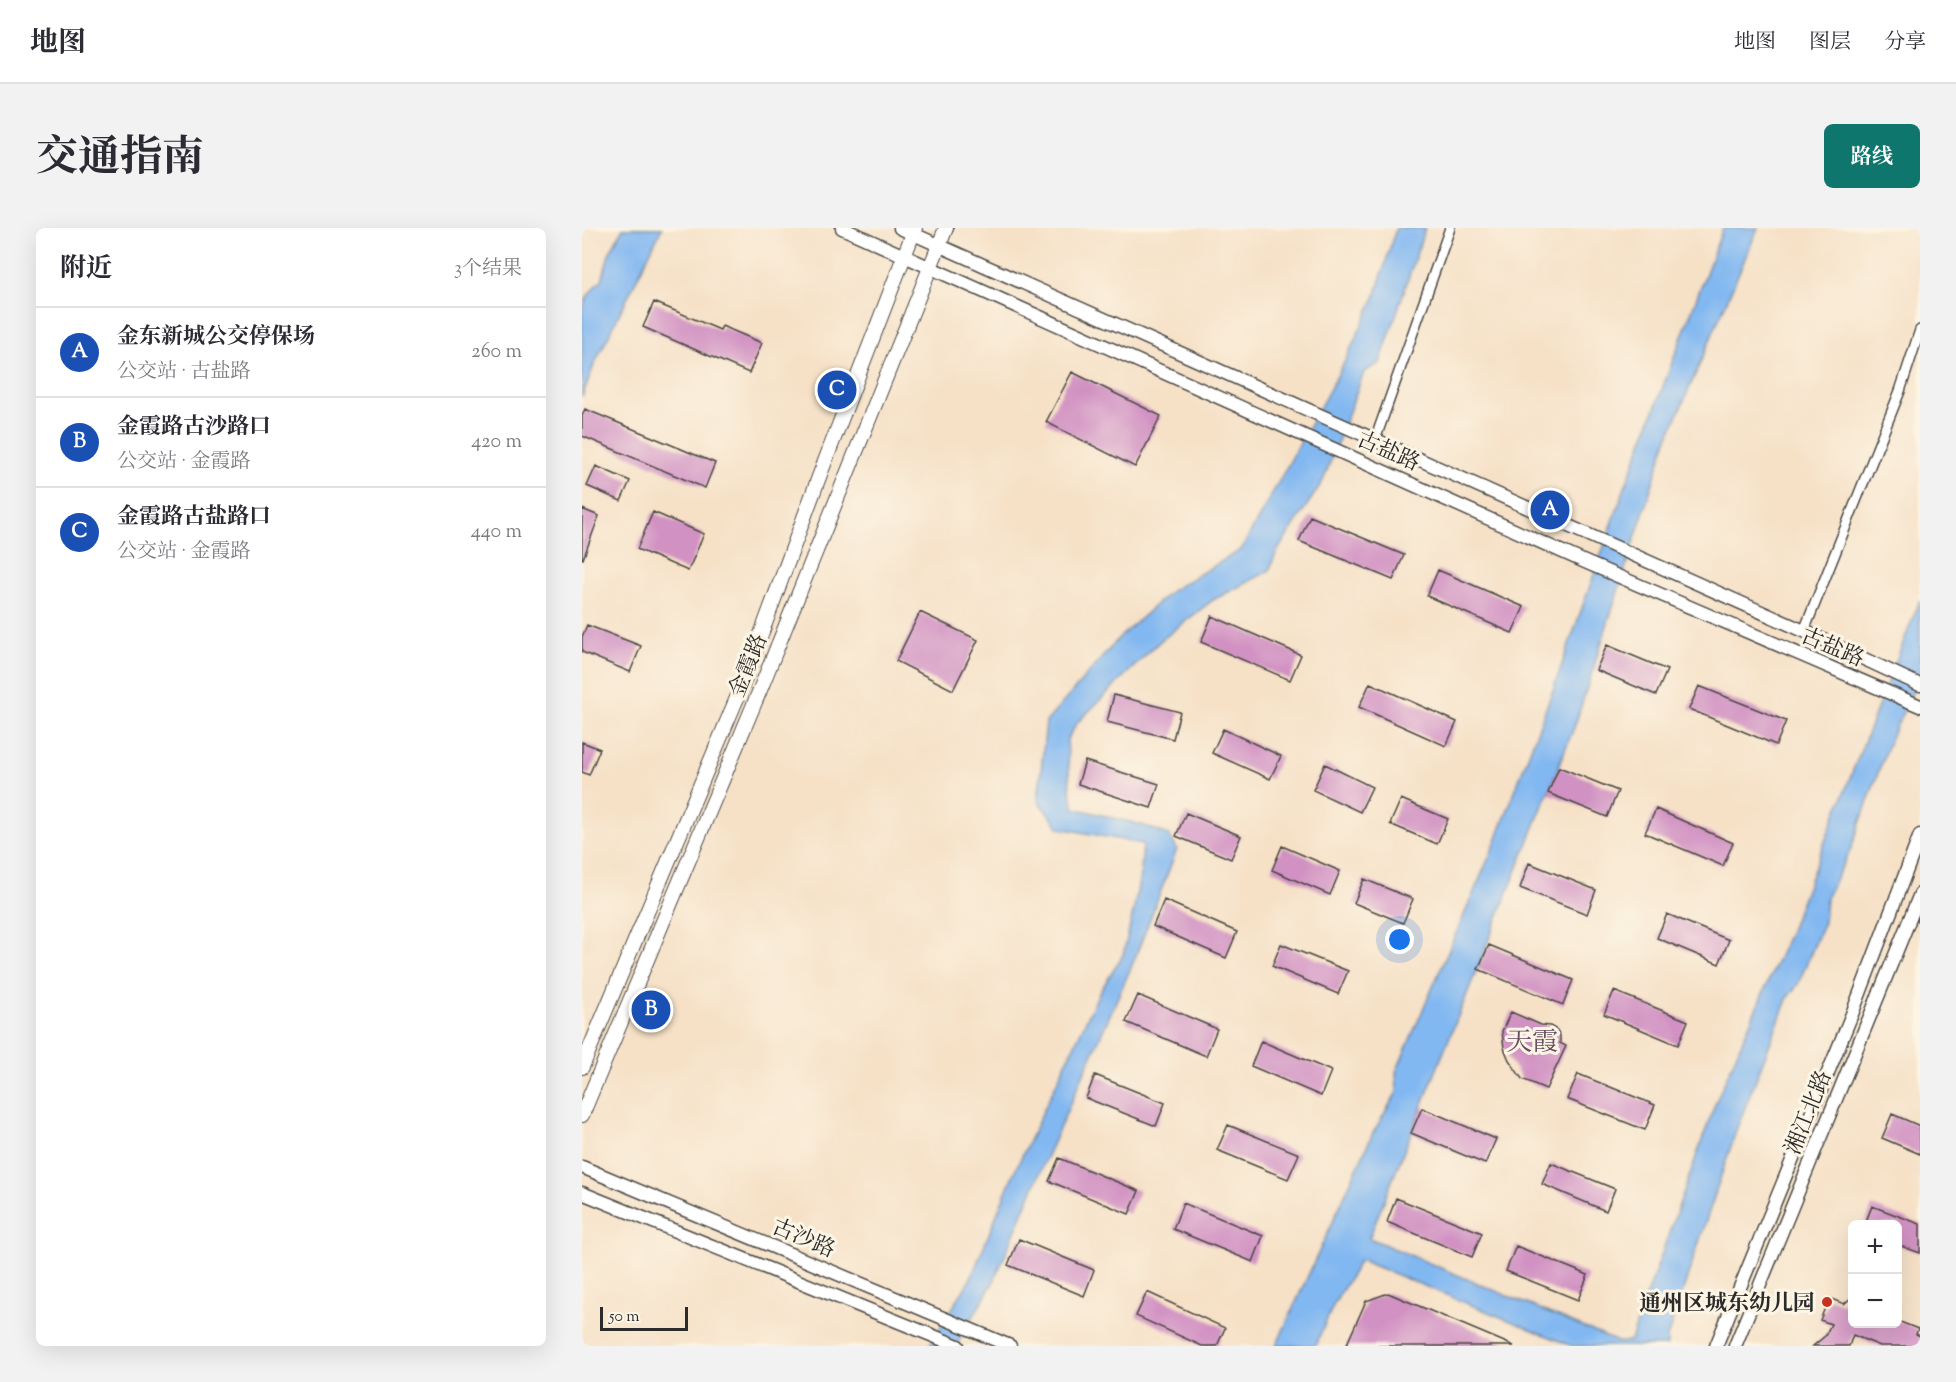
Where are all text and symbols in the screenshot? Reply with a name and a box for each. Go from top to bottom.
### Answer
text: 地图 [30,24,86,64]
text: 地图 [1734,28,1776,58]
text: 图层 [1809,28,1851,58]
text: 分享 [1884,28,1926,58]
button: 路线 [1824,124,1920,188]
text: 交通指南 [36,130,204,190]
text: 附近 [60,251,112,288]
text: 3个结果 [454,255,522,284]
text: 金东新城公交停保场 [117,322,315,354]
text: A [71,338,88,367]
text: 260 m [471,338,522,367]
text: 公交站 · 古盐路 [117,358,251,387]
pin: C [818,368,856,412]
text: 金霞路古沙路口 [117,412,271,444]
street label: 古盐路 [1351,425,1424,481]
text: B [73,428,86,457]
text: 420 m [471,428,522,457]
text: 公交站 · 金霞路 [117,448,251,477]
pin: A [1530,488,1570,532]
text: 金霞路古盐路口 [117,502,271,534]
text: C [71,518,88,547]
text: 440 m [471,518,522,547]
text: 公交站 · 金霞路 [117,538,251,567]
street label: 古盐路 [1795,621,1868,676]
street label: 金霞路 [723,630,777,703]
your location [1385,925,1414,954]
pin: B [632,988,670,1032]
district label: 天霞 [1506,1025,1558,1062]
street label: 湘江北路 [1778,1066,1841,1160]
street label: 古沙路 [766,1212,839,1267]
map controls [1848,1220,1902,1328]
button: + [1848,1220,1902,1274]
button: − [1848,1274,1902,1328]
place label: 通州区城东幼儿园 [1639,1289,1815,1321]
marker: 通州区城东幼儿园 [1820,1295,1834,1309]
scale bar [600,1304,688,1332]
text: 50 m [609,1306,640,1329]

